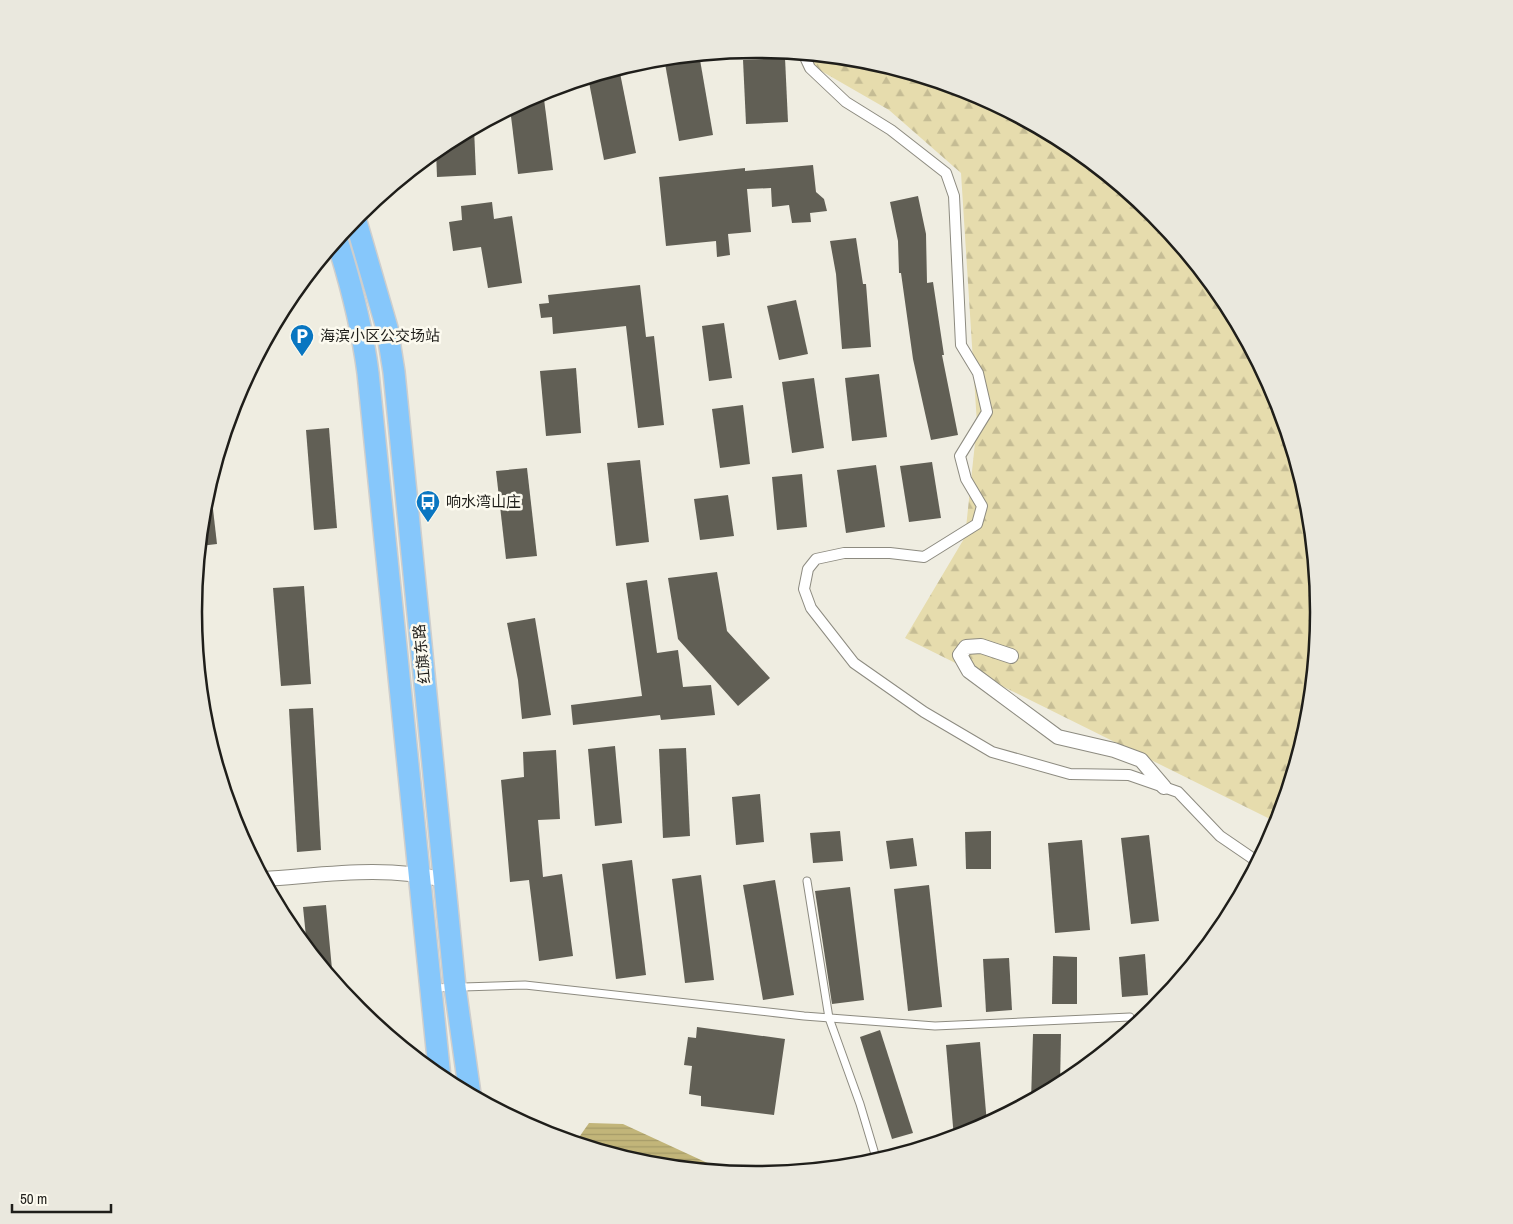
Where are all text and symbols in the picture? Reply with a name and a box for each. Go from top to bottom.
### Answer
parking icon: 海滨小区公交场站 [289,323,315,357]
place label: 海滨小区公交场站 [320,325,440,346]
bus stop icon: 响水湾山庄 [415,489,441,523]
place label: 响水湾山庄 [446,491,521,512]
street label: 红旗东路 [408,623,435,685]
scale bar [12,1182,111,1214]
text: 50 m [20,1188,47,1209]

